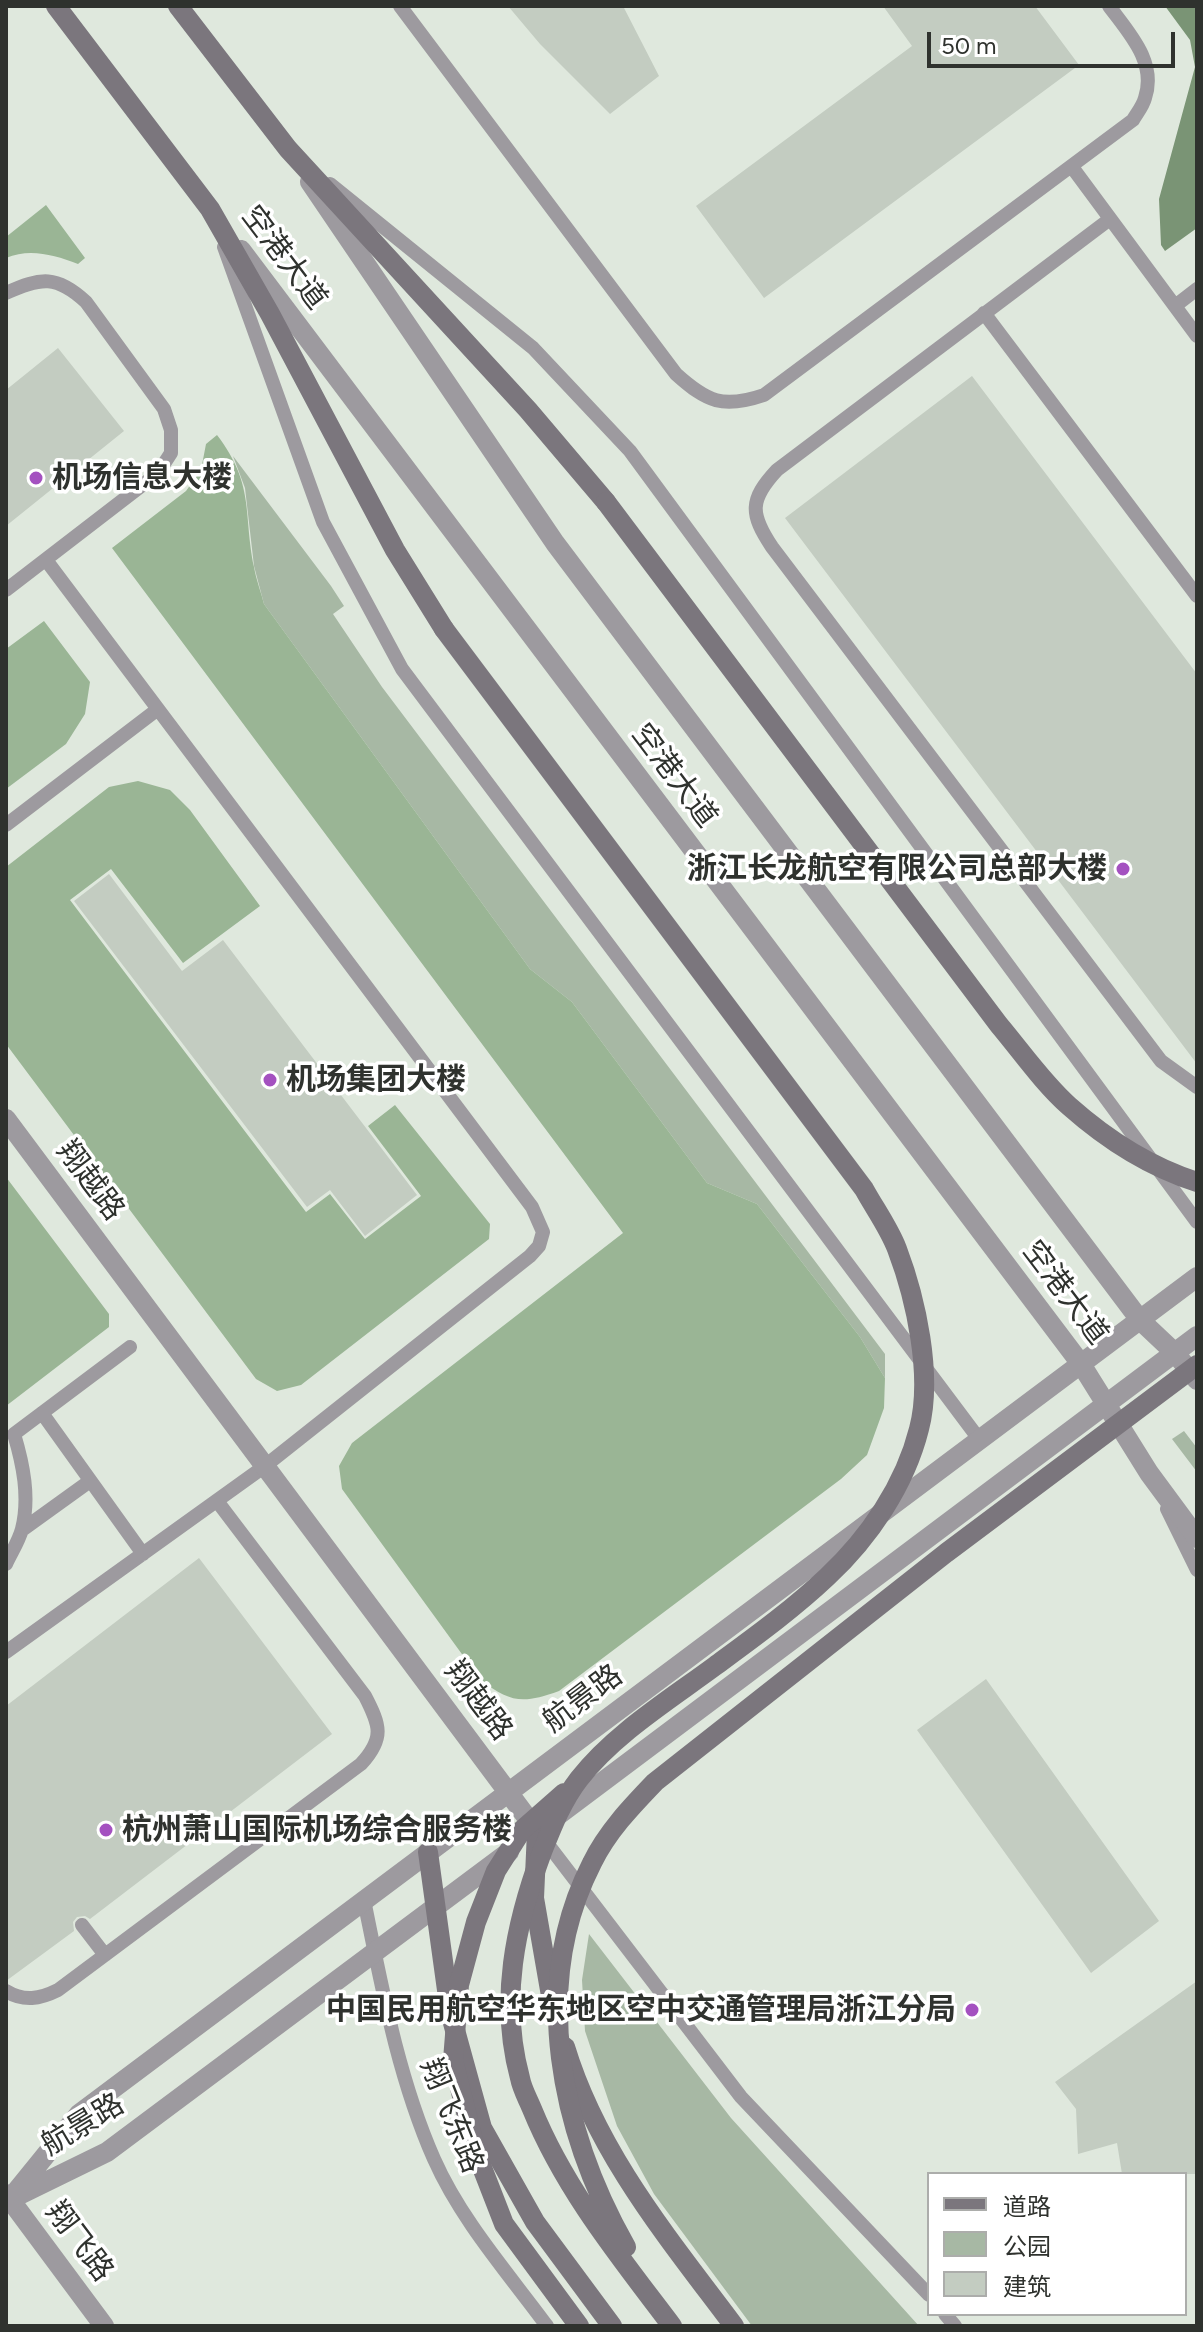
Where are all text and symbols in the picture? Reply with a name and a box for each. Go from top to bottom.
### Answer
scale bar [931,16,1179,66]
text: 50 m [941,31,997,60]
street label: 空港大道 [234,199,334,317]
place label: 机场信息大楼 [52,460,232,496]
marker: 机场信息大楼 [27,469,45,487]
street label: 空港大道 [624,717,724,835]
place label: 浙江长龙航空有限公司总部大楼 [687,851,1107,887]
marker: 浙江长龙航空有限公司总部大楼 [1114,860,1132,878]
place label: 机场集团大楼 [286,1062,466,1098]
marker: 机场集团大楼 [261,1071,279,1089]
street label: 翔越路 [49,1134,131,1228]
street label: 空港大道 [1015,1234,1115,1352]
street label: 翔越路 [437,1654,519,1748]
street label: 航景路 [536,1658,630,1740]
place label: 杭州萧山国际机场综合服务楼 [122,1812,512,1848]
marker: 杭州萧山国际机场综合服务楼 [97,1821,115,1839]
place label: 中国民用航空华东地区空中交通管理局浙江分局 [326,1992,956,2028]
marker: 中国民用航空华东地区空中交通管理局浙江分局 [963,2001,981,2019]
street label: 翔飞东路 [412,2054,490,2178]
street label: 航景路 [35,2086,131,2164]
legend [927,2172,1187,2316]
text: 道路 [1003,2192,1051,2221]
street label: 翔飞路 [38,2195,120,2289]
text: 公园 [1003,2232,1051,2261]
text: 建筑 [1003,2272,1051,2301]

